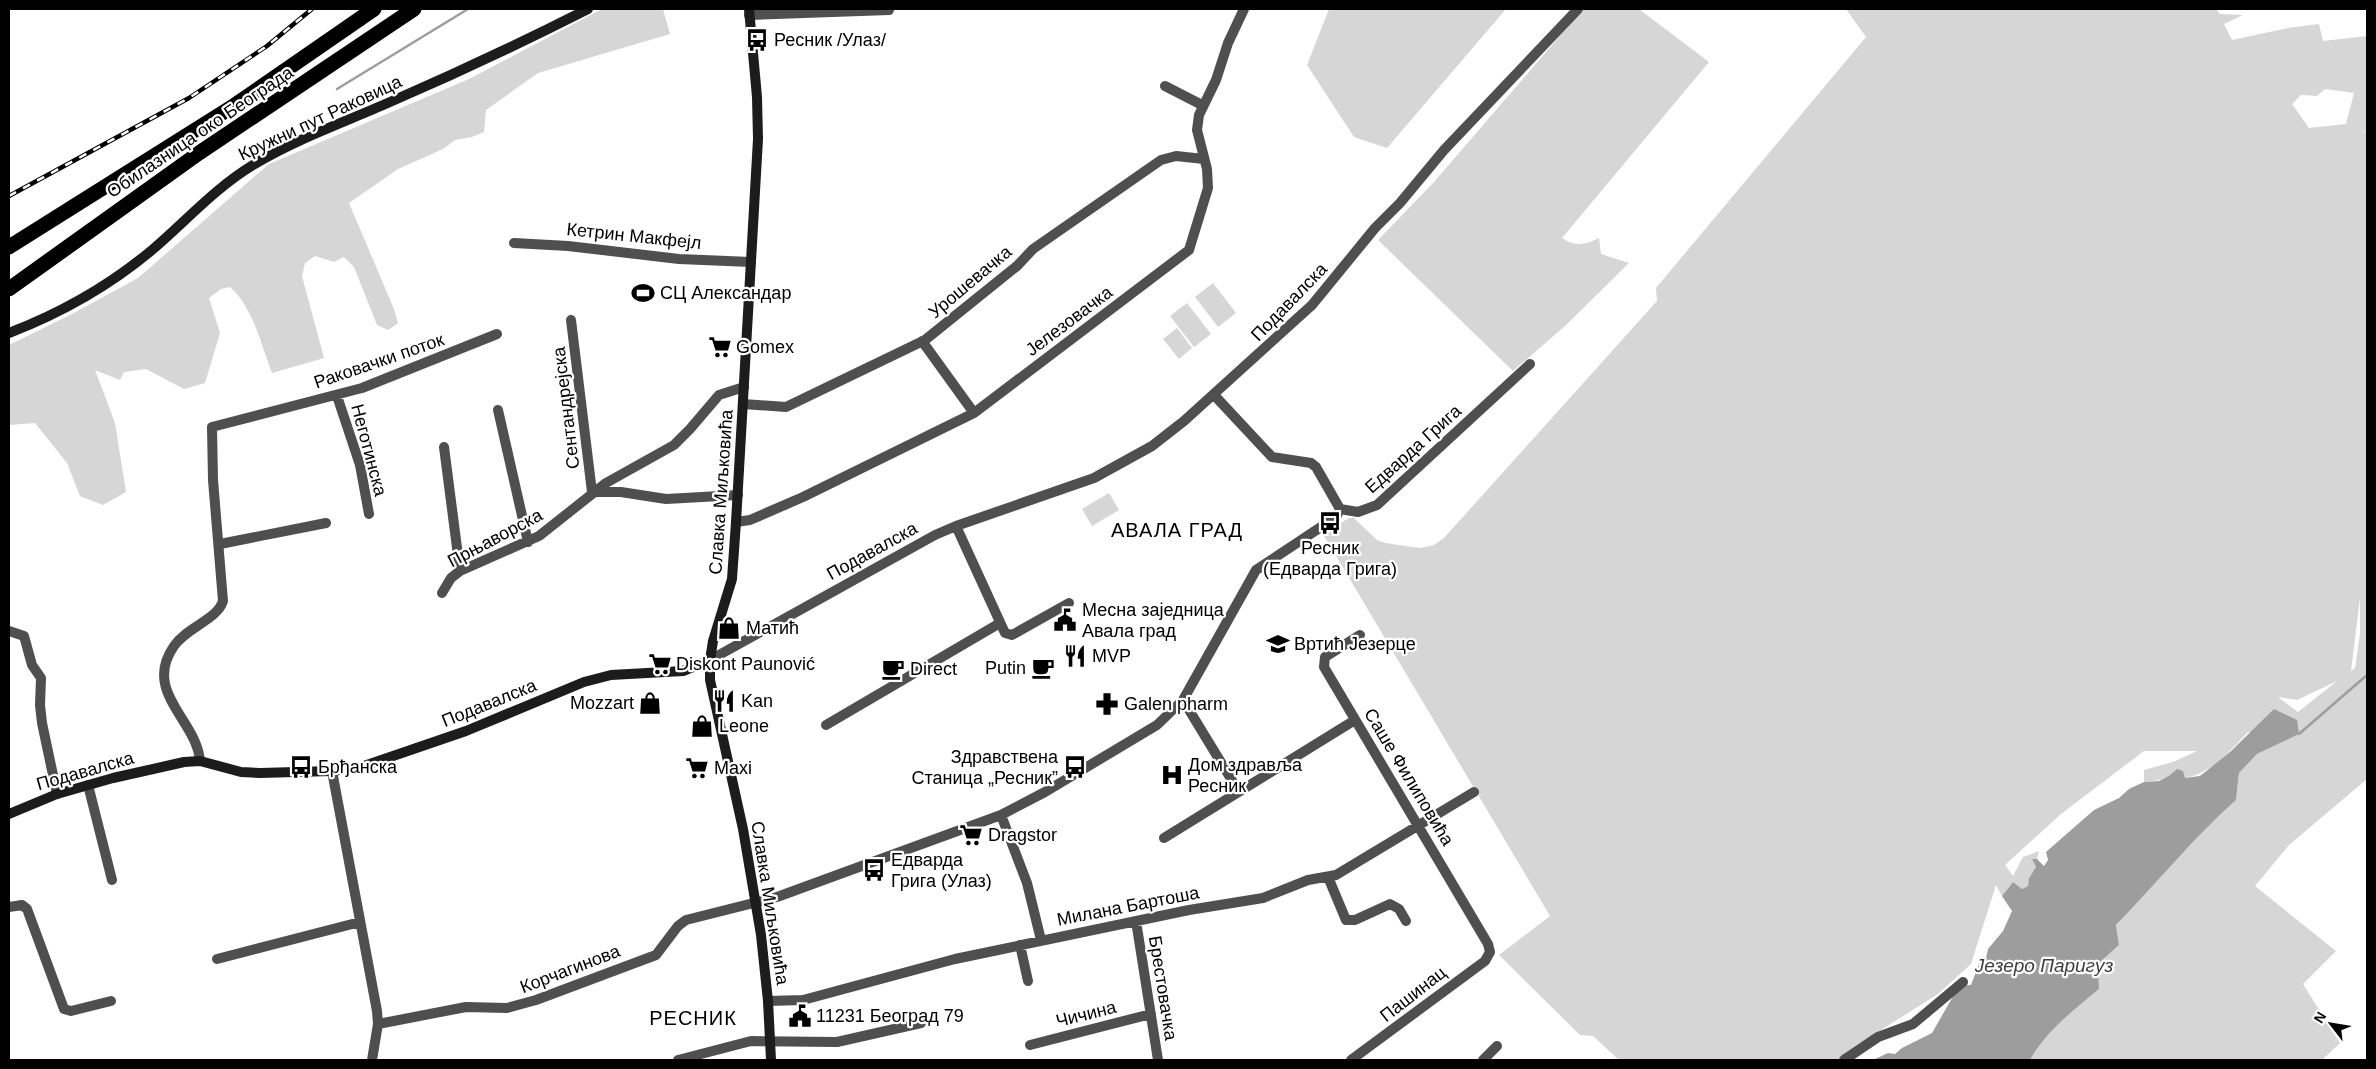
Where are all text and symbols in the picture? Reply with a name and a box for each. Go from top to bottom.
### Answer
bus stop icon: Ресник /Улаз/ [744,27,770,53]
place label: Ресник /Улаз/ [774,30,886,50]
street label: Обилазница око Београда [103,62,298,202]
street label: Кружни пут Раковица [235,71,406,165]
street label: Кетрин Макфејл [566,219,702,253]
street label: Урошевачка [925,241,1016,322]
street label: Подавалска [1247,258,1332,345]
sports icon: СЦ Александар [630,280,656,306]
street label: Јелезовачка [1022,281,1117,360]
place label: СЦ Александар [660,283,791,303]
street label: Раковачки поток [311,329,447,393]
supermarket icon: Gomex [707,334,733,360]
place label: Gomex [736,337,794,357]
street label: Сентандрејска [548,345,583,470]
street label: Едварда Грига [1361,400,1466,497]
street label: Неготинска [347,402,391,499]
street label: Славка Миљковића [705,408,737,575]
street label: Прњаворска [444,504,547,571]
bus stop icon: Ресник (Едварда Грига) [1317,510,1343,536]
street label: Подавалска [823,517,922,584]
district label: АВАЛА ГРАД [1111,519,1243,541]
place label: Ресник (Едварда Грига) [1263,538,1397,579]
place label: Месна заједница Авала град [1082,600,1225,641]
public building icon: Месна заједница Авала град [1052,607,1078,633]
shop icon: Матић [716,615,742,641]
place label: Матић [746,618,799,638]
school or university icon: Вртић Језерце [1265,631,1291,657]
place label: Вртић Језерце [1294,634,1416,654]
restaurant icon: MVP [1062,643,1088,669]
place label: MVP [1092,646,1131,666]
supermarket icon: Diskont Paunović [647,651,673,677]
place label: Diskont Paunović [676,654,815,674]
cafe icon: Putin [1030,655,1056,681]
cafe icon: Direct [880,656,906,682]
place label: Putin [985,658,1026,678]
place label: Direct [910,659,957,679]
street label: Подавалска [439,675,540,731]
restaurant icon: Kan [711,688,737,714]
shop icon: Mozzart [637,690,663,716]
place label: Kan [741,691,773,711]
pharmacy icon: Galen pharm [1094,691,1120,717]
place label: Mozzart [570,693,634,713]
place label: Galen pharm [1124,694,1228,714]
street label: Саше Филиповића [1360,705,1458,850]
shop icon: Leone [689,713,715,739]
place label: Leone [719,716,769,736]
street label: Подавалска [34,747,137,794]
place label: Здравствена Станица „Ресник” [912,747,1059,788]
bus stop icon: Брђанска [288,754,314,780]
bus stop icon: Здравствена Станица „Ресник” [1062,754,1088,780]
supermarket icon: Maxi [684,755,710,781]
place label: Дом здравља Ресник [1188,755,1303,796]
place label: Брђанска [318,757,398,777]
place label: Maxi [714,758,752,778]
hospital icon: Дом здравља Ресник [1159,762,1185,788]
street label: Славка Миљковића [747,820,793,987]
supermarket icon: Dragstor [958,822,984,848]
place label: Dragstor [988,825,1057,845]
place label: Едварда Грига (Улаз) [891,850,992,891]
bus stop icon: Едварда Грига (Улаз) [861,857,887,883]
street label: Милана Бартоша [1055,882,1202,930]
street label: Брестовачка [1145,934,1181,1043]
street label: Корчагинова [517,940,624,997]
water label: Језеро Паригуз [1974,955,2113,976]
street label: Пашинац [1376,962,1450,1026]
street label: Чичина [1054,997,1119,1031]
north arrow [2306,999,2356,1049]
public building icon: 11231 Београд 79 [787,1003,813,1029]
place label: 11231 Београд 79 [816,1006,964,1026]
district label: РЕСНИК [649,1007,737,1029]
text: N [2310,1009,2329,1026]

